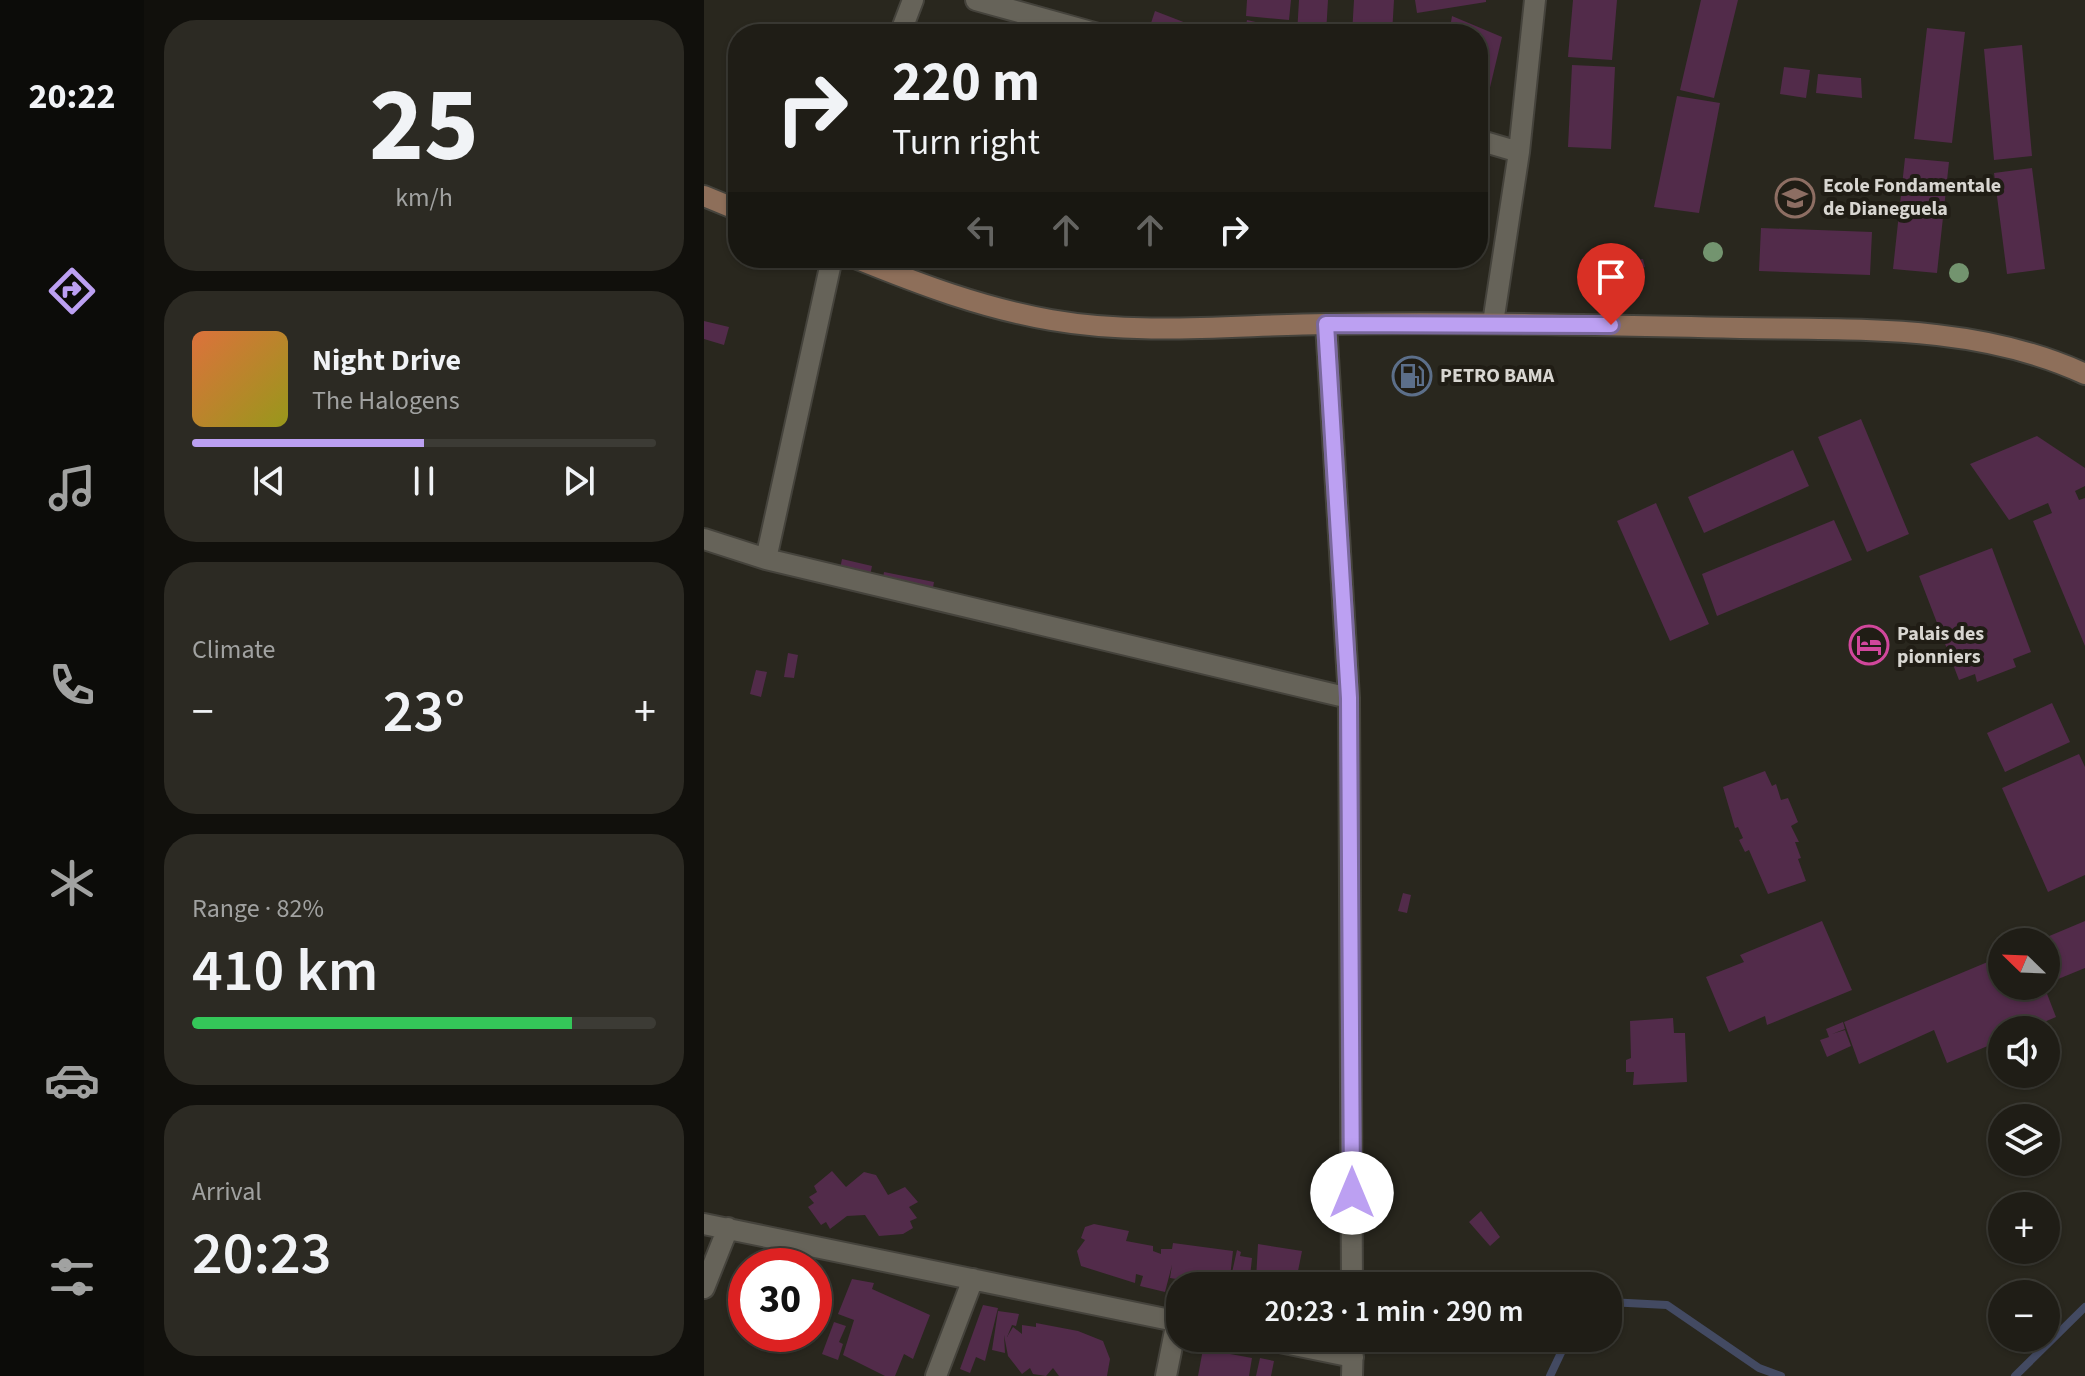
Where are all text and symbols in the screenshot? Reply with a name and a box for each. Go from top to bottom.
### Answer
text: 220 m [892,43,1040,122]
text: 25 [369,53,479,201]
icon: right [760,56,864,160]
text: 20:22 [29,71,115,122]
text: Turn right [892,117,1040,168]
place label: Ecole Fondamentale de Dianeguela [1823,172,2001,223]
school or university icon: Ecole Fondamentale de Dianeguela [1774,177,1816,219]
text: km/h [395,179,453,216]
icon: left [960,208,1004,252]
icon: ahead [1044,208,1088,252]
icon: ahead [1128,208,1172,252]
icon: right [1212,208,1256,252]
pin [1577,243,1645,325]
icon: arrive [1589,255,1633,299]
icon: directions [44,263,100,319]
text: Night Drive [312,339,461,382]
fuel station icon: PETRO BAMA [1391,355,1433,397]
place label: PETRO BAMA [1440,362,1555,390]
text: The Halogens [312,382,460,419]
icon: previous [247,459,291,503]
icon: pause [402,459,446,503]
icon: next [557,459,601,503]
icon: music [44,460,100,516]
place label: Palais des pionniers [1897,620,1984,671]
hotel icon: Palais des pionniers [1848,624,1890,666]
text: Climate [192,631,276,668]
icon: phone [44,657,100,713]
text: 23° [383,670,465,755]
text: − [192,681,214,744]
text: + [634,681,656,744]
icon: climate [44,855,100,911]
text: Range · 82% [192,890,324,927]
north arrow [1988,928,2060,1000]
map controls [1988,928,2060,1352]
text: 410 km [192,929,378,1014]
button: sound [1988,1016,2060,1088]
icon: car [44,1052,100,1108]
button: layers [1988,1104,2060,1176]
position arrow [1310,1151,1394,1235]
text: Arrival [192,1173,262,1210]
button: + [1988,1192,2060,1264]
text: 20:23 [192,1212,332,1297]
speed limit sign: 30 [728,1248,832,1352]
icon: filters [44,1249,100,1305]
button: − [1988,1280,2060,1352]
text: 20:23 · 1 min · 290 m [1264,1290,1524,1333]

